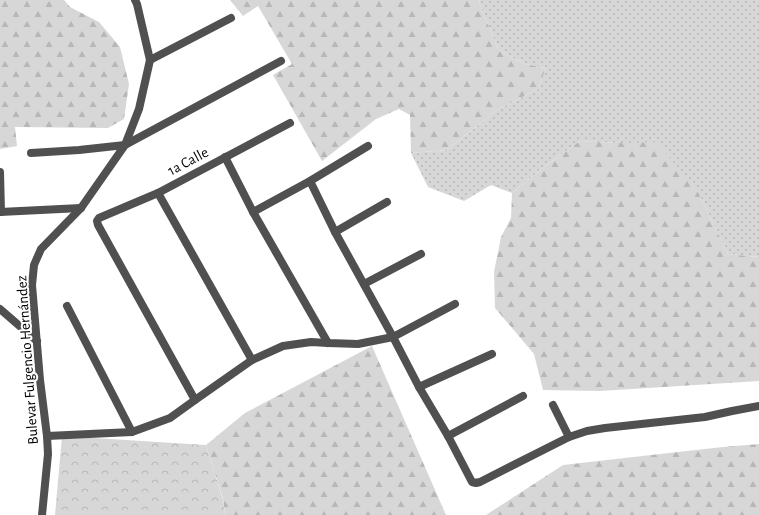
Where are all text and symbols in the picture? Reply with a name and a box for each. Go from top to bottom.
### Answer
street label: 1a Calle [165,145,211,178]
street label: Bulevar Fulgencio Hernández [14,275,41,445]

